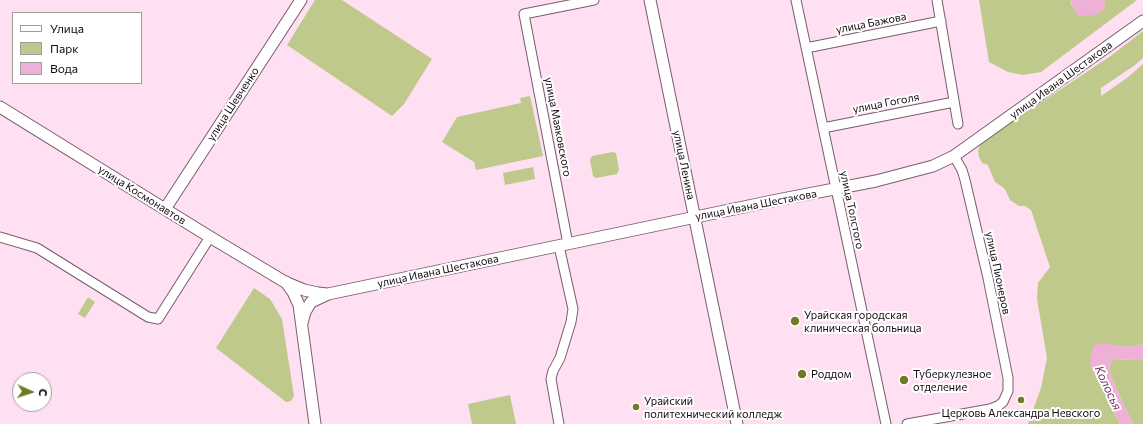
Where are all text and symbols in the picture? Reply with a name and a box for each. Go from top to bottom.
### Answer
street label: улица Бажова [835,10,907,36]
legend [12,12,142,84]
text: Улица [50,21,84,35]
street label: улица Ивана Шестакова [1007,38,1115,122]
text: Парк [50,41,79,55]
text: Вода [50,61,78,75]
street label: улица Шевченко [204,65,262,143]
street label: улица Маяковского [542,76,574,178]
street label: улица Гоголя [852,90,920,116]
street label: улица Ленина [670,129,698,201]
street label: улица Космонавтов [96,163,188,227]
street label: улица Толстого [837,170,867,250]
street label: улица Ивана Шестакова [694,187,818,223]
street label: улица Пионеров [983,230,1013,316]
street label: улица Ивана Шестакова [376,252,500,290]
place label: Урайская городская клиническая больница [804,308,922,334]
marker: Урайская городская клиническая больница [789,315,801,327]
water label: Колосья [1092,364,1124,412]
place label: Роддом [811,367,852,381]
place label: Туберкулезное отделение [913,367,991,393]
marker: Роддом [796,368,808,380]
north arrow [12,372,52,412]
marker: Туберкулезное отделение [898,374,910,386]
text: С [37,389,50,397]
place label: Урайский политехнический колледж [644,394,782,420]
marker: Церковь Александра Невского [1016,395,1026,405]
marker: Урайский политехнический колледж [631,402,641,412]
place label: Церковь Александра Невского [942,406,1100,420]

